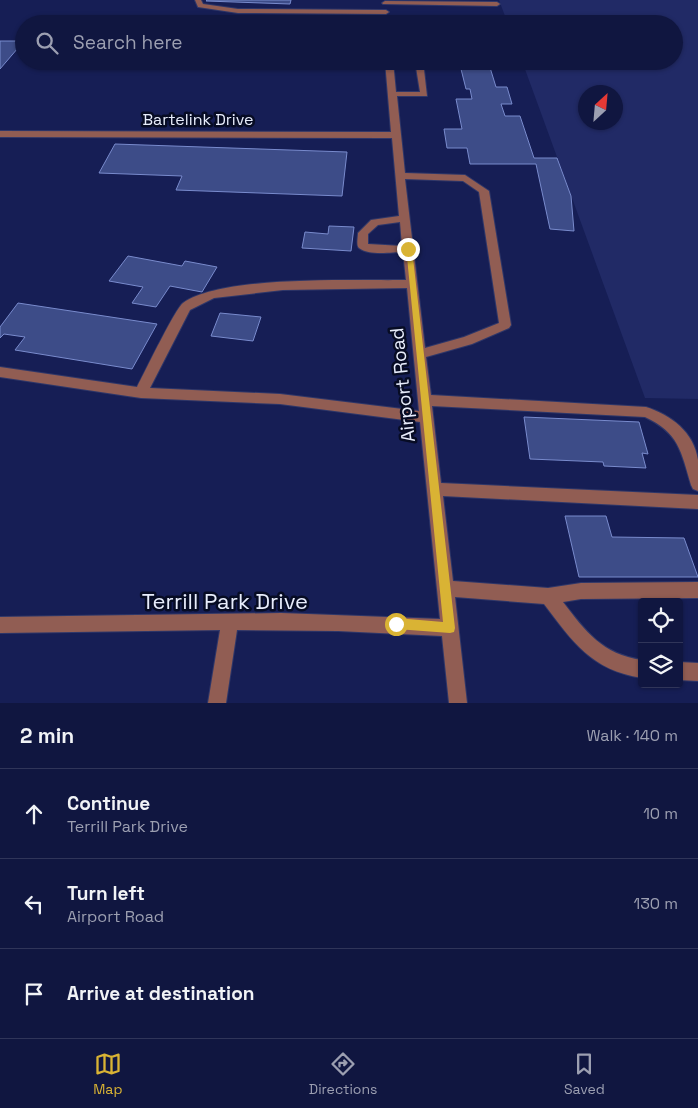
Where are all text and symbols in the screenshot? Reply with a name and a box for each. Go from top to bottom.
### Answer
search box [15,15,683,70]
icon: search [33,29,61,57]
text: Search here [73,30,183,55]
north arrow [578,85,623,130]
street label: Bartelink Drive [142,109,254,130]
route end [397,238,420,261]
street label: Airport Road [384,326,421,444]
street label: Terrill Park Drive [142,587,308,615]
map controls [638,598,683,688]
button: locate [638,598,683,643]
route start [385,613,408,636]
button: layers [638,643,683,688]
text: 2 min [20,722,74,749]
text: Walk · 140 m [586,725,678,746]
text: Continue [67,791,150,816]
icon: ahead [20,800,48,828]
text: 10 m [643,803,678,824]
text: Terrill Park Drive [67,816,188,837]
text: Turn left [67,881,145,906]
icon: left [20,890,48,918]
text: 130 m [634,893,678,914]
text: Airport Road [67,906,164,927]
icon: arrive [20,980,48,1008]
text: Arrive at destination [67,981,255,1006]
tab: Map [93,1050,122,1098]
tab: Directions [309,1050,377,1098]
tab: Saved [564,1050,605,1098]

